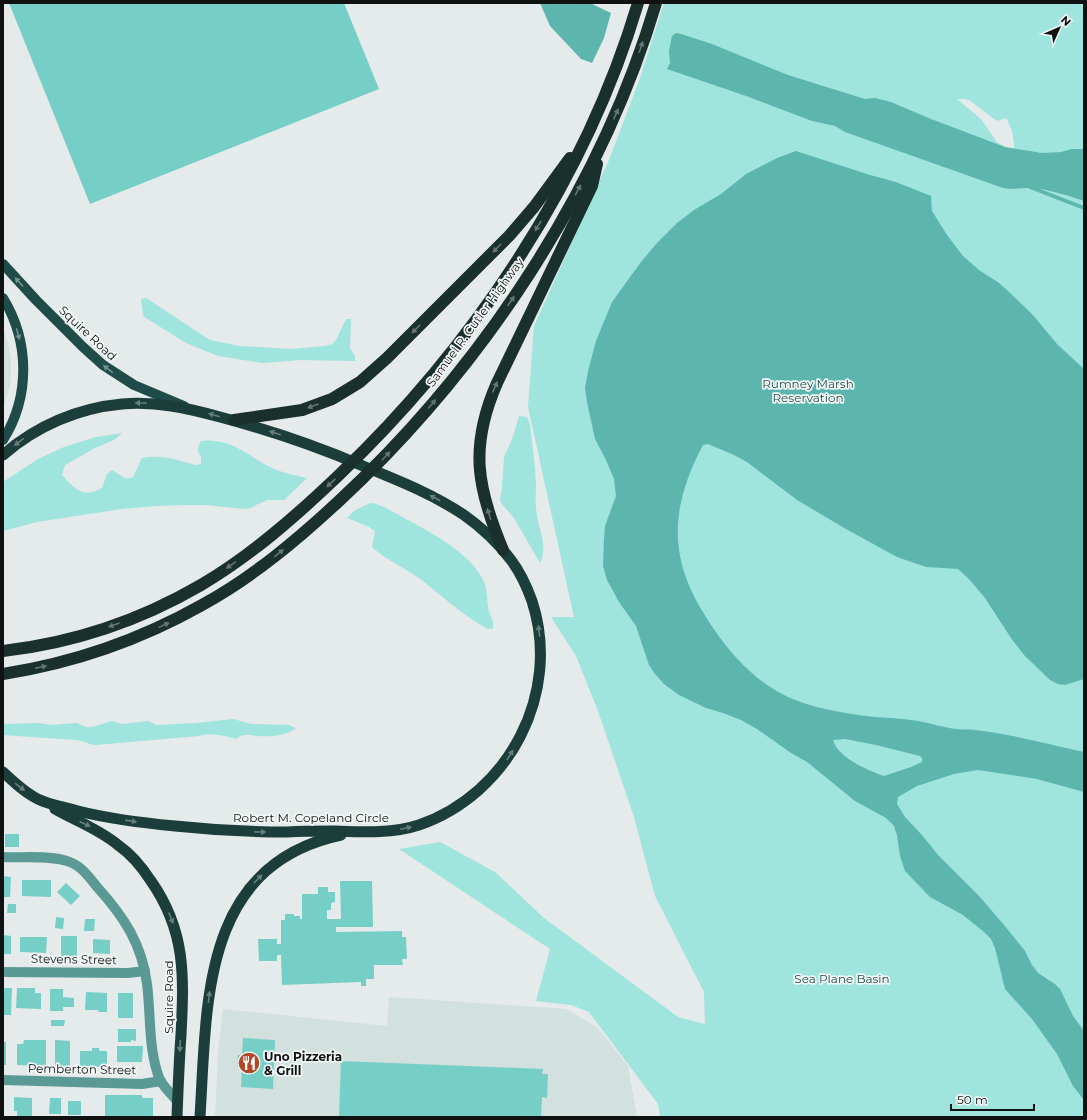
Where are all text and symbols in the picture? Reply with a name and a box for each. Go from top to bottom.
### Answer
north arrow [1039,8,1079,48]
text: N [1058,13,1074,29]
one-way arrow [639,41,645,53]
one-way arrow [613,108,619,119]
one-way arrow [575,184,582,196]
one-way arrow [535,220,542,232]
one-way arrow [492,243,502,253]
street label: Samuel R. Cutler Highway [423,254,527,389]
one-way arrow [14,277,24,287]
one-way arrow [507,296,515,306]
street label: Squire Road [56,303,120,363]
one-way arrow [411,324,421,334]
one-way arrow [16,327,22,340]
one-way arrow [102,365,113,373]
park label: Rumney Marsh Reservation [762,376,854,405]
one-way arrow [492,381,498,392]
one-way arrow [427,399,436,410]
one-way arrow [134,400,147,406]
one-way arrow [306,404,318,410]
one-way arrow [207,412,219,418]
one-way arrow [269,430,281,436]
one-way arrow [13,438,24,447]
one-way arrow [381,451,390,461]
one-way arrow [326,478,336,487]
one-way arrow [429,495,441,501]
one-way arrow [486,507,492,519]
one-way arrow [274,549,285,557]
one-way arrow [226,561,237,569]
one-way arrow [107,622,119,628]
one-way arrow [158,622,170,628]
one-way arrow [535,625,542,637]
one-way arrow [35,663,48,669]
one-way arrow [506,749,514,760]
one-way arrow [15,783,25,791]
street label: Robert M. Copeland Circle [233,810,389,825]
one-way arrow [125,818,137,824]
one-way arrow [80,821,91,827]
one-way arrow [400,824,412,830]
one-way arrow [254,829,267,835]
one-way arrow [253,874,263,884]
one-way arrow [168,913,174,925]
street label: Stevens Street [31,951,117,967]
street label: Squire Road [161,960,176,1034]
park label: Sea Plane Basin [794,971,890,986]
one-way arrow [205,990,212,1003]
one-way arrow [177,1040,184,1052]
place label: Uno Pizzeria & Grill [264,1049,342,1078]
restaurant icon: Uno Pizzeria & Grill [236,1050,262,1076]
street label: Pemberton Street [28,1061,137,1077]
scale bar [951,1086,1034,1112]
text: 50 m [957,1092,988,1107]

